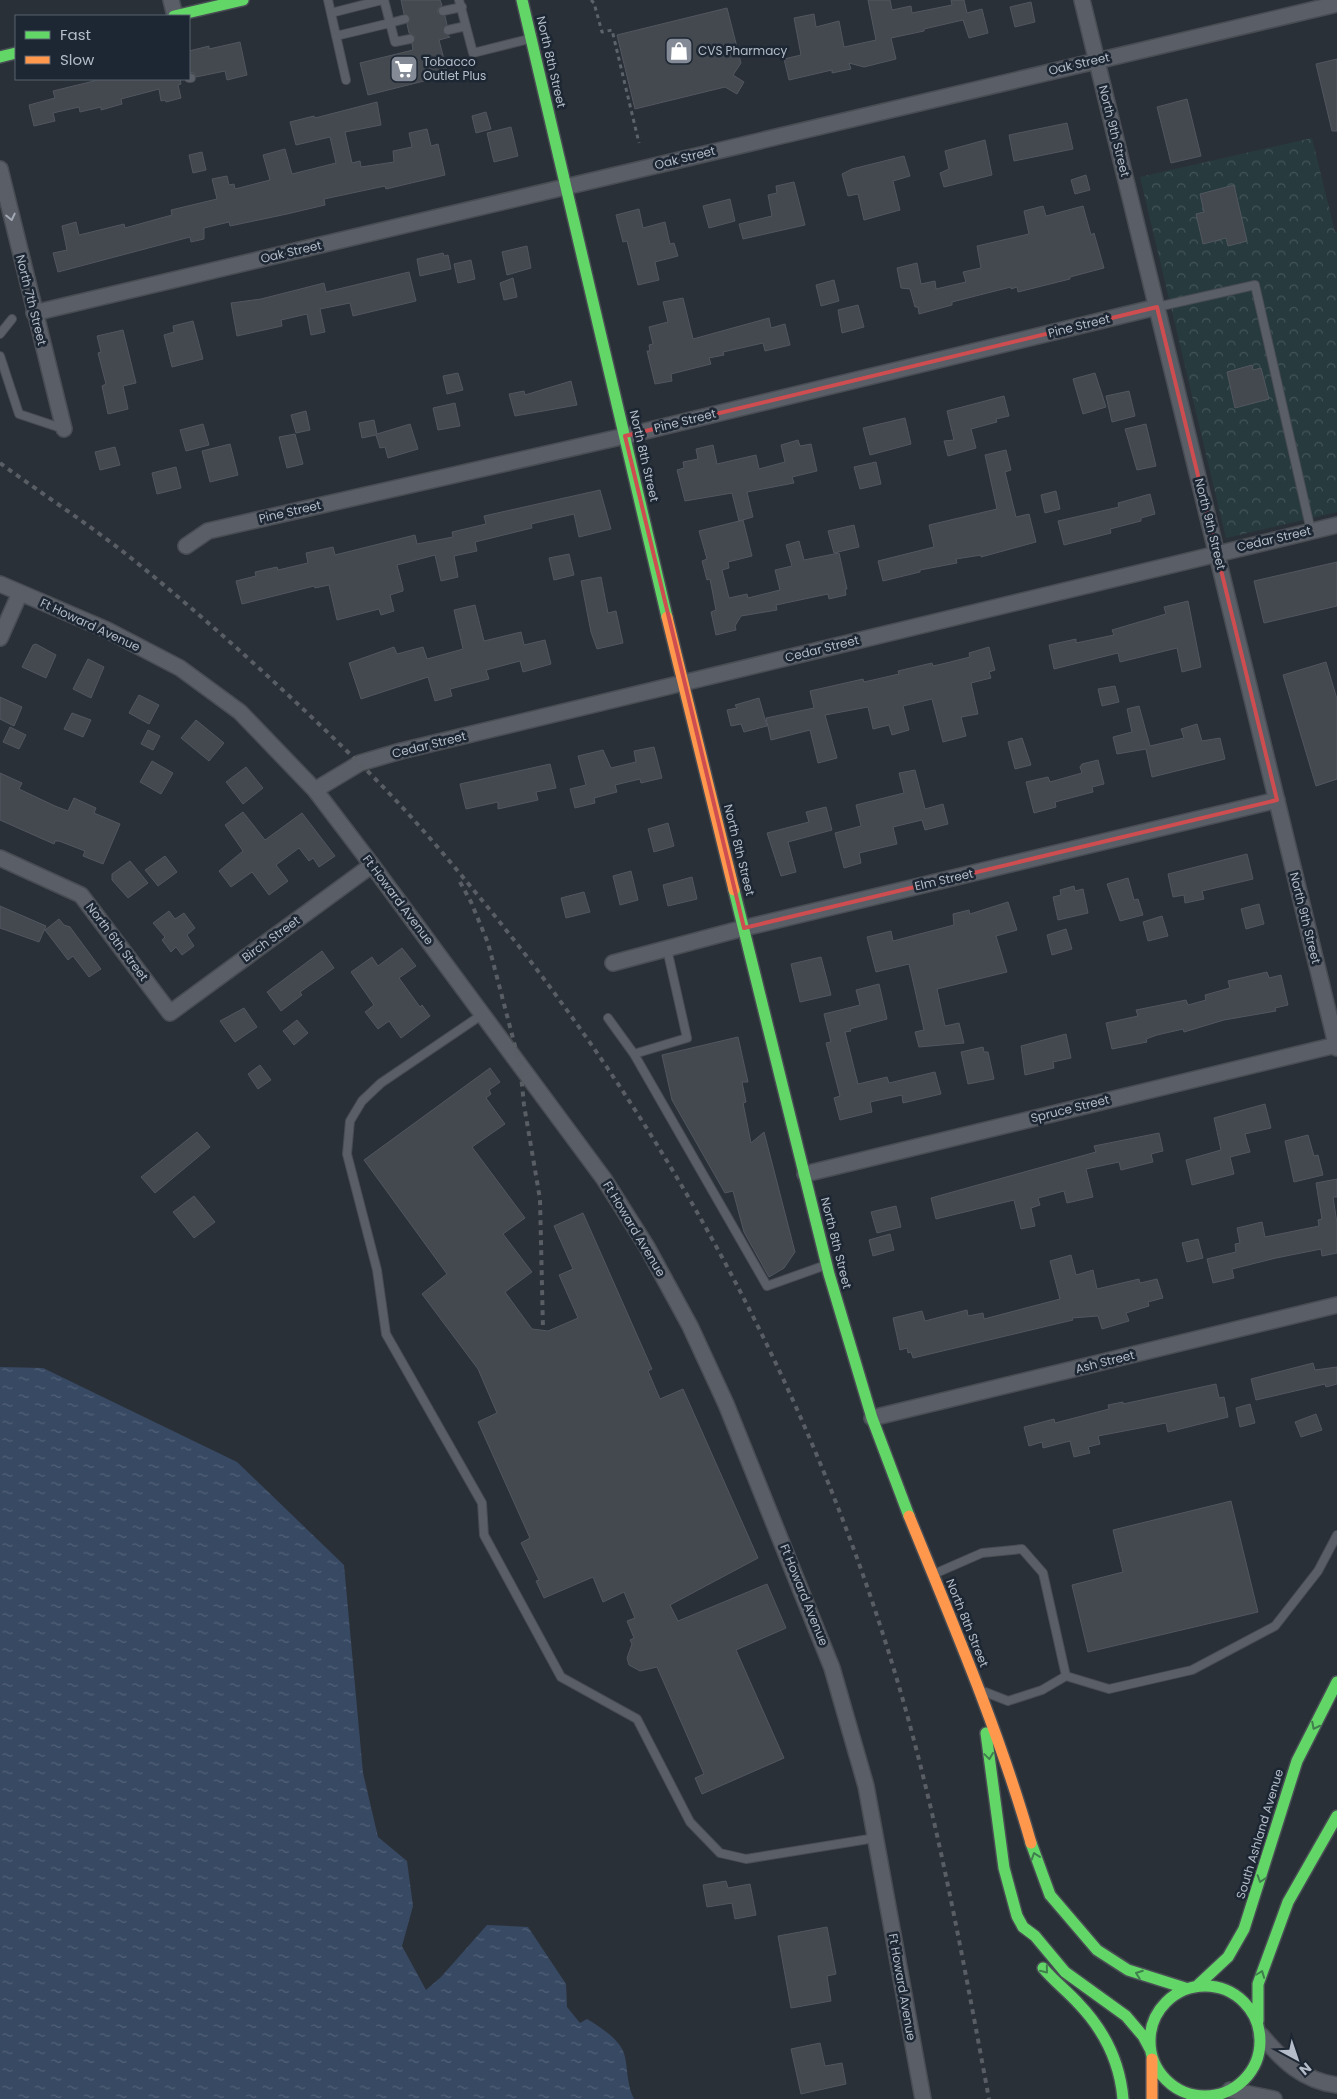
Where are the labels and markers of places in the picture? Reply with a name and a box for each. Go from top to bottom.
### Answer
shop icon: CVS Pharmacy [664,36,694,66]
place label: CVS Pharmacy [698,42,788,59]
place label: Tobacco Outlet Plus [423,53,486,84]
supermarket icon: Tobacco Outlet Plus [389,54,419,84]

